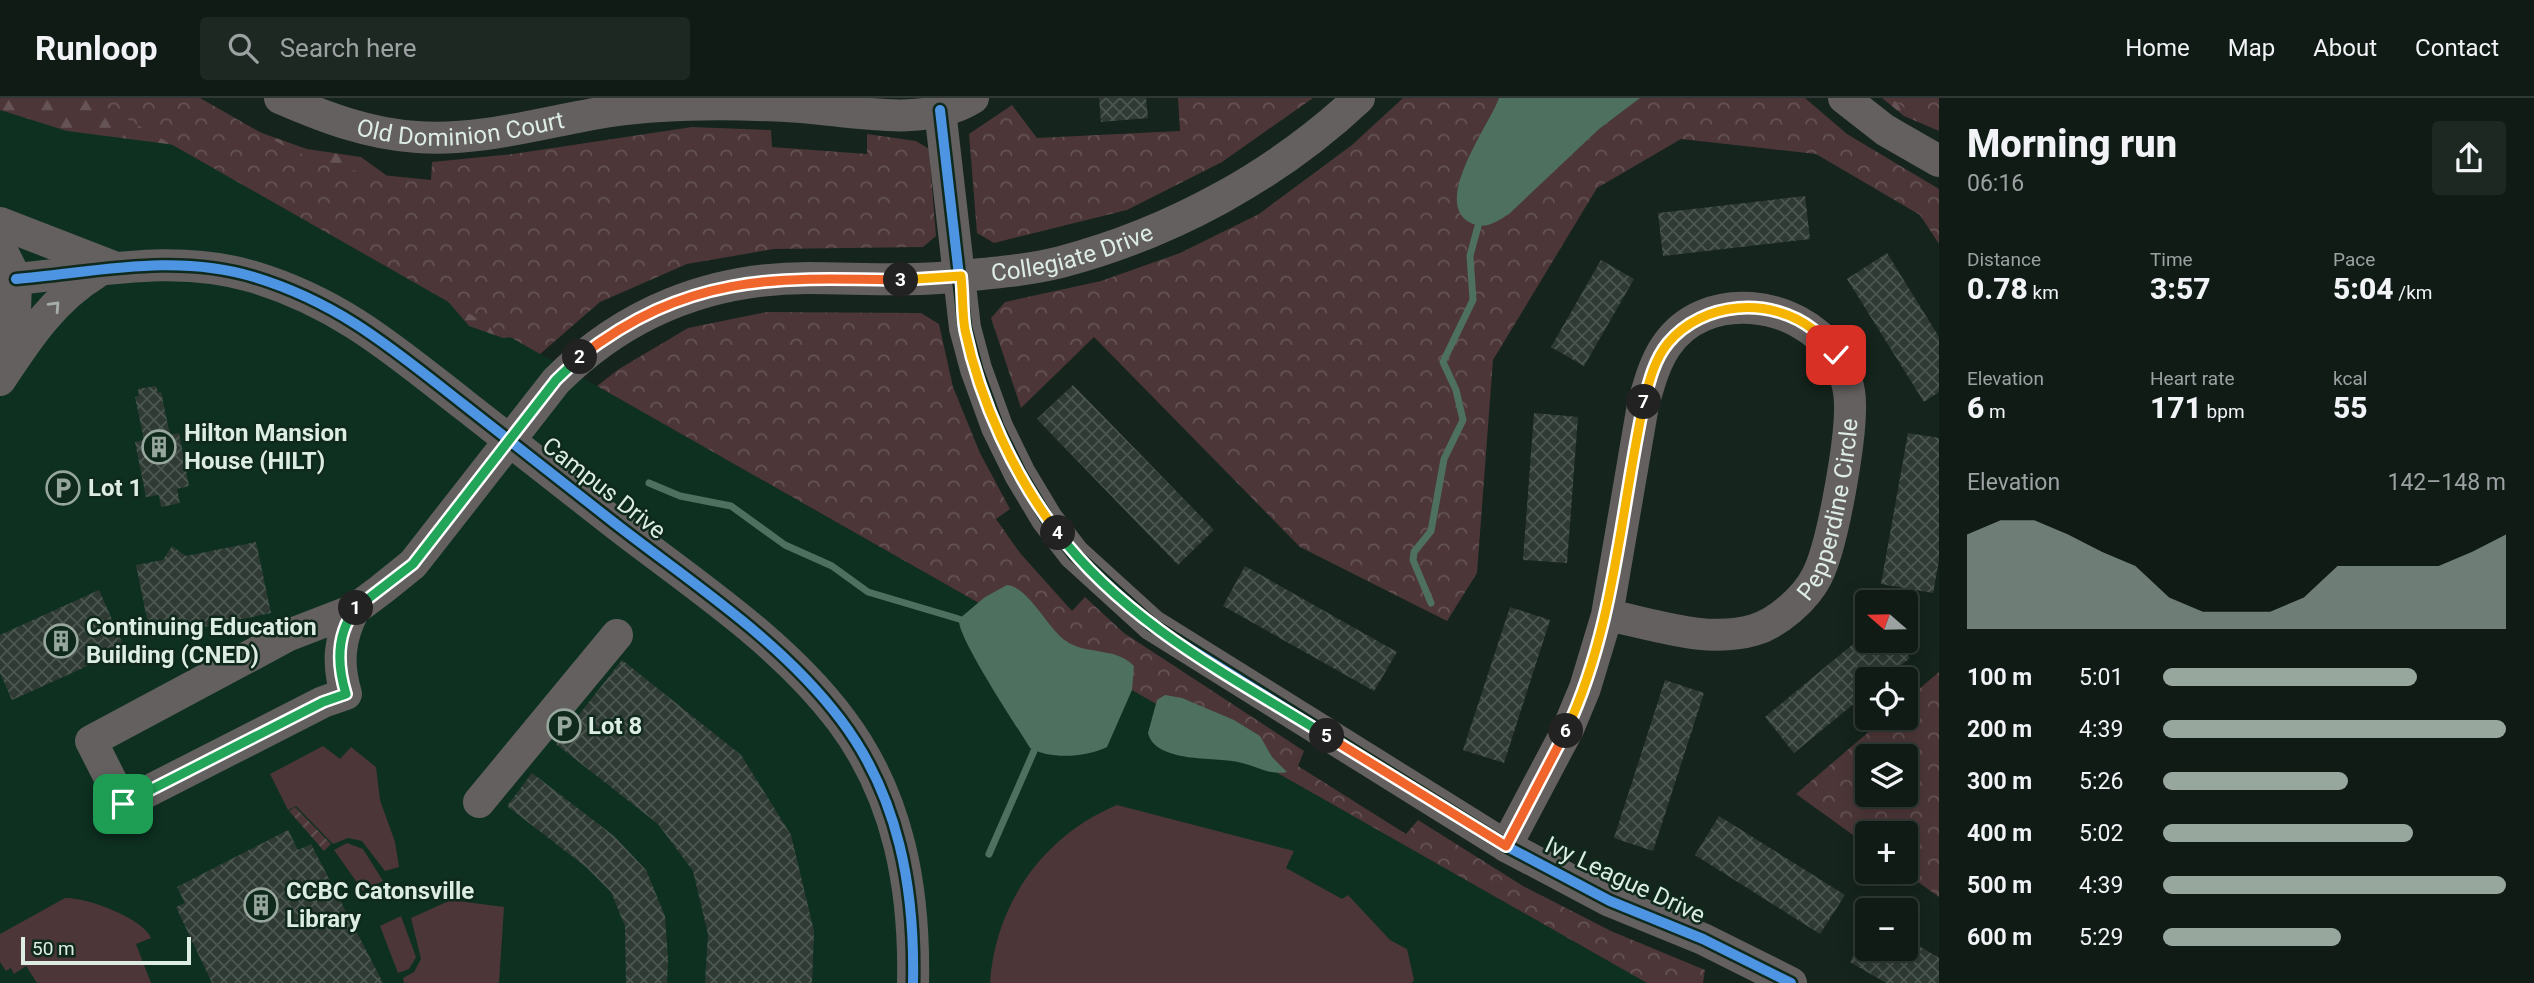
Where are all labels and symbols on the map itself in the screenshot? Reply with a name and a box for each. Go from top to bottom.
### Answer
street label: Old Dominion Court [354,106,567,152]
street label: Collegiate Drive [990,218,1157,287]
pin: 3 [884,262,918,298]
one-way arrow [47,301,59,314]
pin [1806,325,1866,385]
pin: 2 [562,340,598,374]
pin: 7 [1626,384,1662,420]
street label: Pepperdine Circle [1791,417,1864,606]
place label: Hilton Mansion House (HILT) [184,419,347,475]
building icon: Hilton Mansion House (HILT) [140,428,178,466]
street label: Campus Drive [537,431,671,545]
parking icon: Lot 1 [44,469,82,507]
place label: Lot 1 [88,474,142,502]
pin: 4 [1040,516,1076,550]
pin: 1 [338,590,374,626]
north arrow [1855,590,1918,653]
place label: Continuing Education Building (CNED) [86,613,317,669]
building icon: Continuing Education Building (CNED) [42,622,80,660]
parking icon: Lot 8 [545,707,583,745]
place label: Lot 8 [588,712,642,740]
pin: 6 [1548,714,1584,748]
pin: 5 [1310,718,1344,754]
pin [93,774,153,834]
street label: Ivy League Drive [1540,831,1710,929]
place label: CCBC Catonsville Library [286,877,474,933]
building icon: CCBC Catonsville Library [242,886,280,924]
scale bar [21,934,191,966]

